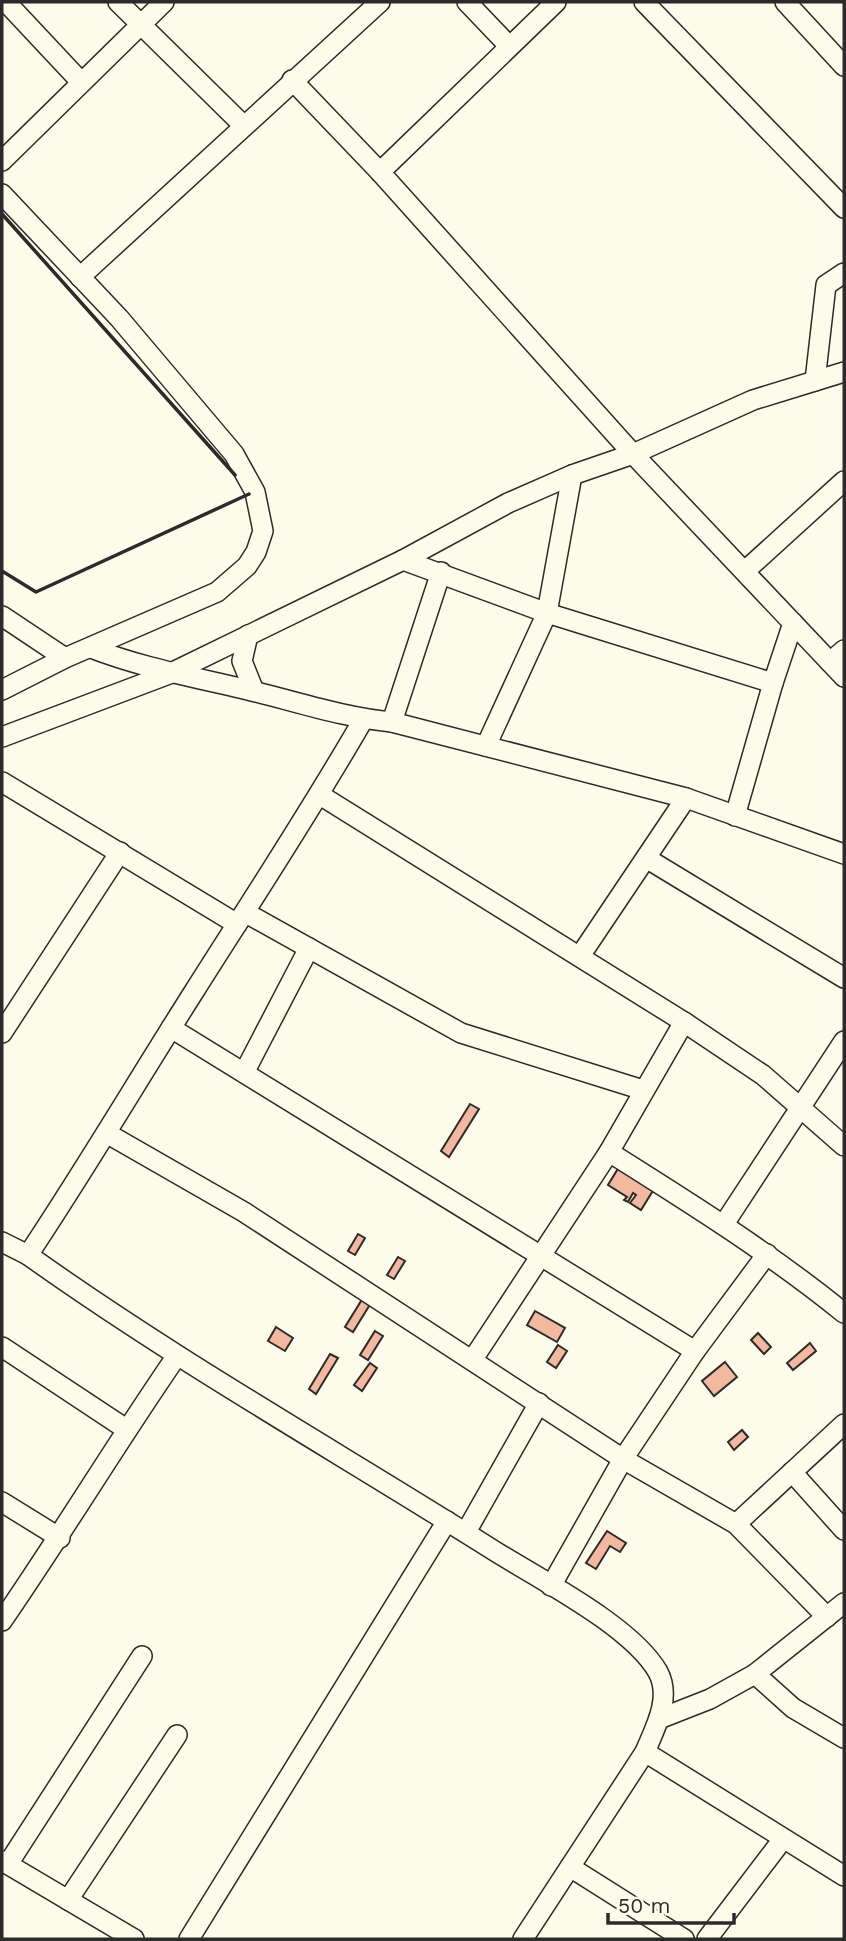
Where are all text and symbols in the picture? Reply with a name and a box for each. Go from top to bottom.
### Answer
scale bar [608,1882,734,1926]
text: 50 m [618,1893,670,1918]

